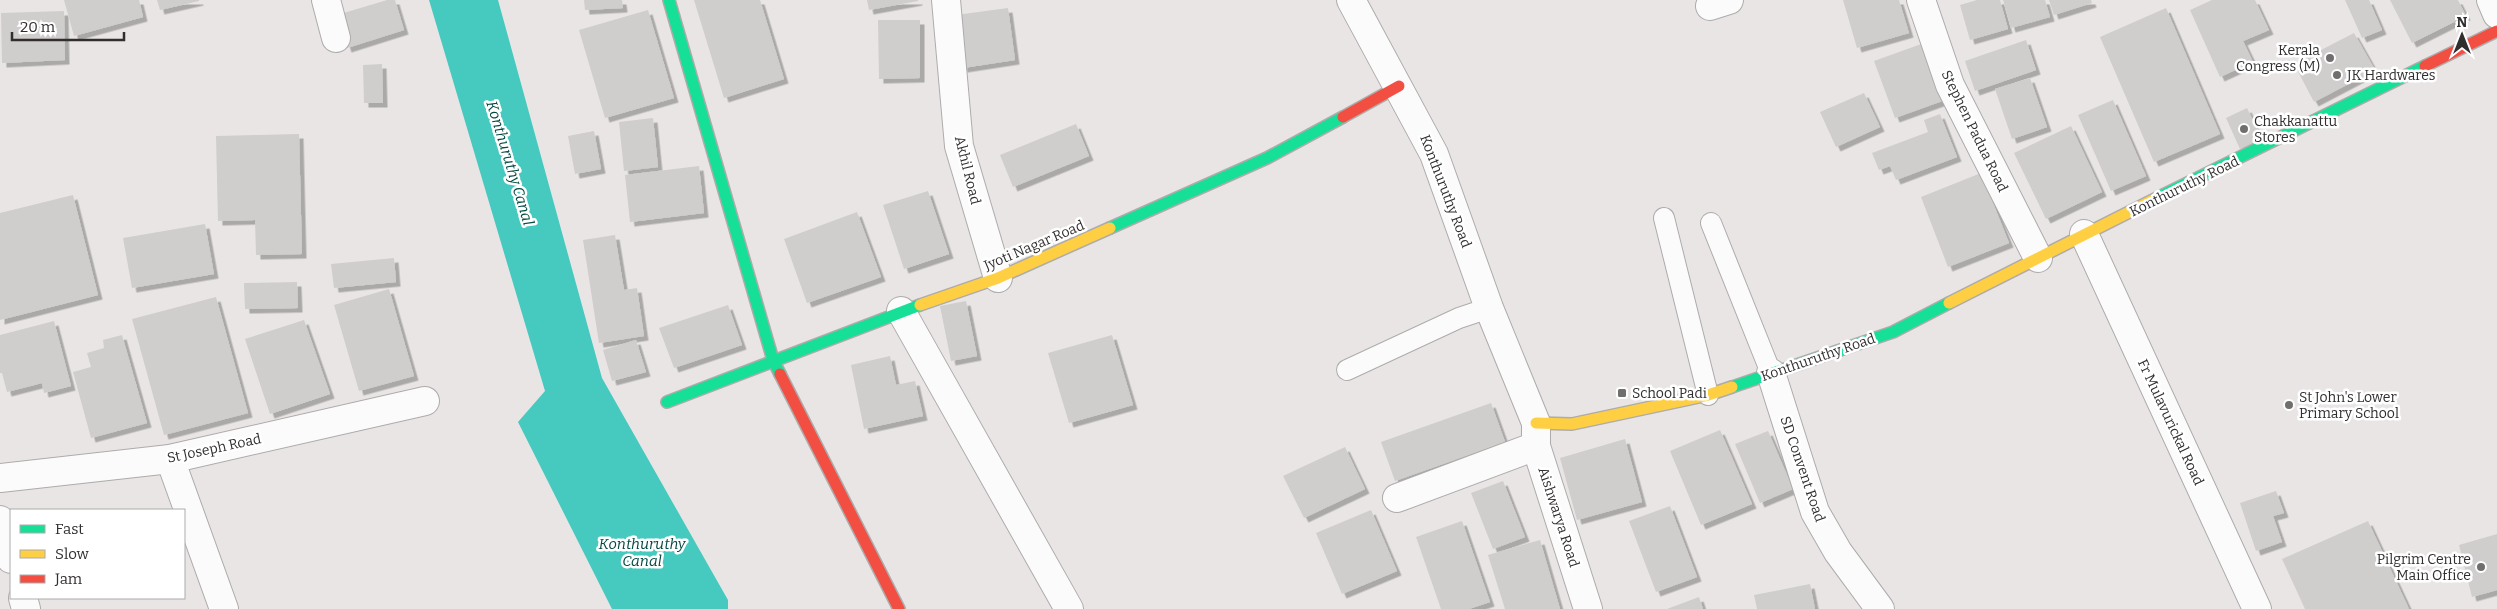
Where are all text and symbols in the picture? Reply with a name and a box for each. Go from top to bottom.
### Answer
scale bar [12,10,125,42]
north arrow [2437,10,2487,60]
text: N [2457,14,2468,31]
text: 20 m [20,18,56,36]
place label: Kerala Congress (M) [2236,42,2320,75]
marker: Kerala Congress (M) [2324,52,2336,64]
place label: JK Hardwares [2346,67,2436,84]
street label: Stephen Padua Road [1938,68,2011,195]
marker: JK Hardwares [2331,69,2343,81]
water label: Konthuruthy Canal [482,99,538,227]
place label: Chakkanattu Stores [2254,113,2338,146]
marker: Chakkanattu Stores [2238,123,2250,135]
street label: Konthuruthy Road [1416,132,1475,250]
street label: Akhil Road [951,134,984,206]
street label: Konthuruthy Road [2127,153,2242,220]
street label: Jyoti Nagar Road [981,217,1087,275]
street label: Konthuruthy Road [1759,330,1878,385]
street label: Fr Mulavurickal Road [2134,356,2207,488]
place label: School Padi [1632,385,1707,402]
marker: School Padi [1616,387,1628,399]
place label: St John's Lower Primary School [2299,389,2399,422]
marker: St John's Lower Primary School [2283,399,2295,411]
street label: SD Convent Road [1776,414,1829,524]
street label: St Joseph Road [166,430,263,467]
street label: Aishwarya Road [1534,465,1583,569]
legend [10,509,185,599]
text: Fast [55,520,84,538]
water label: Konthuruthy Canal [599,535,687,570]
text: Slow [55,545,90,563]
place label: Pilgrim Centre Main Office [2377,551,2471,584]
marker: Pilgrim Centre Main Office [2475,561,2487,573]
text: Jam [54,570,83,588]

